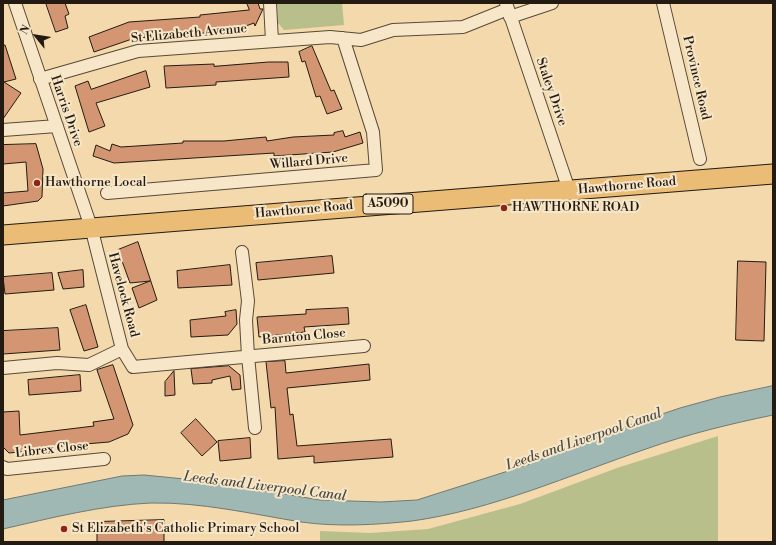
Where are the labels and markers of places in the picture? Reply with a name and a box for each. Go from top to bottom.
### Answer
place label: Hawthorne Local [45,175,146,191]
marker: Hawthorne Local [32,178,42,188]
place label: HAWTHORNE ROAD [512,200,639,216]
marker: HAWTHORNE ROAD [499,203,509,213]
place label: St Elizabeth's Catholic Primary School [72,521,299,537]
marker: St Elizabeth's Catholic Primary School [59,524,69,534]

